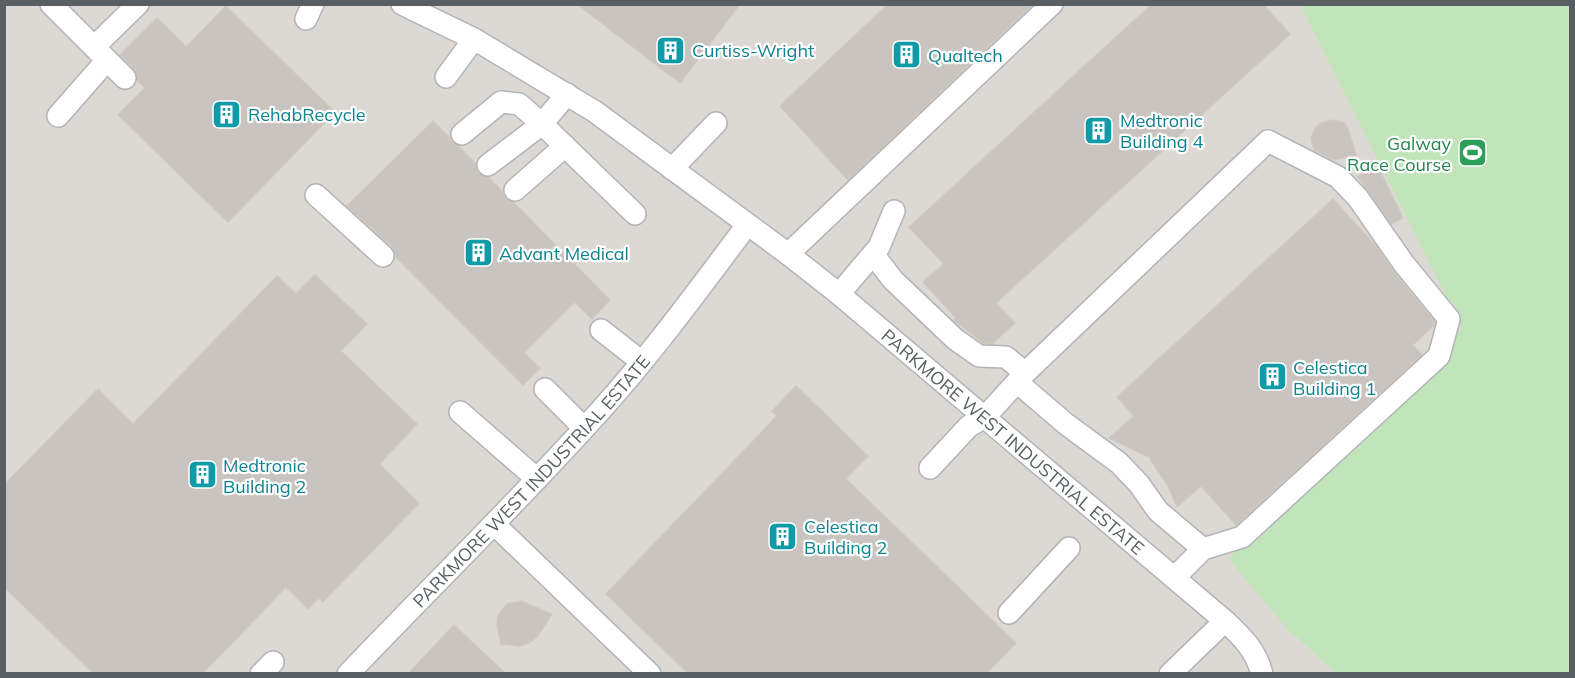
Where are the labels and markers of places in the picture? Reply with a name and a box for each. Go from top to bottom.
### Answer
building icon: Curtiss-Wright [655,34,687,66]
place label: Curtiss-Wright [692,39,814,62]
building icon: Qualtech [891,39,923,71]
place label: Qualtech [928,44,1003,67]
building icon: RehabRecycle [211,98,243,130]
place label: RehabRecycle [248,103,366,126]
place label: Medtronic Building 4 [1120,109,1203,153]
building icon: Medtronic Building 4 [1083,114,1115,146]
place label: Galway Race Course [1347,132,1451,176]
sports icon: Galway Race Course [1456,137,1488,169]
building icon: Advant Medical [462,237,494,269]
place label: Advant Medical [499,242,629,265]
place label: Celestica Building 1 [1293,356,1376,400]
building icon: Celestica Building 1 [1256,361,1288,393]
place label: Medtronic Building 2 [223,454,306,498]
building icon: Medtronic Building 2 [186,459,218,491]
place label: Celestica Building 2 [804,515,887,559]
building icon: Celestica Building 2 [767,520,799,552]

